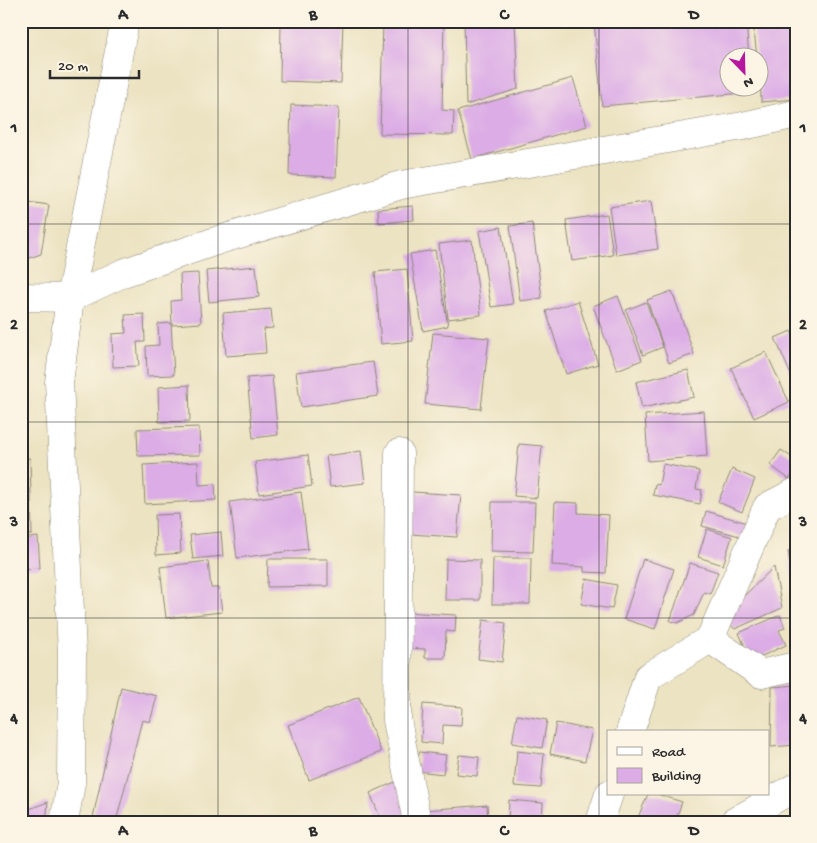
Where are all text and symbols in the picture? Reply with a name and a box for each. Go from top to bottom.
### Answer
text: A [117,7,129,26]
text: B [308,7,318,26]
text: C [499,7,510,26]
text: D [687,7,700,26]
scale bar [50,48,139,80]
north arrow [720,48,770,98]
text: 20 m [58,58,88,76]
text: N [741,72,756,91]
text: 1 [10,120,17,139]
text: 1 [799,120,806,139]
text: 2 [10,317,18,336]
text: 2 [799,317,807,336]
text: 3 [9,514,18,533]
text: 3 [798,514,807,533]
text: 4 [9,711,18,730]
text: 4 [798,711,807,730]
legend [607,730,770,796]
text: Road [652,744,686,762]
text: Building [651,768,701,786]
text: A [117,823,129,842]
text: B [308,823,318,842]
text: C [499,823,510,842]
text: D [687,823,700,842]

